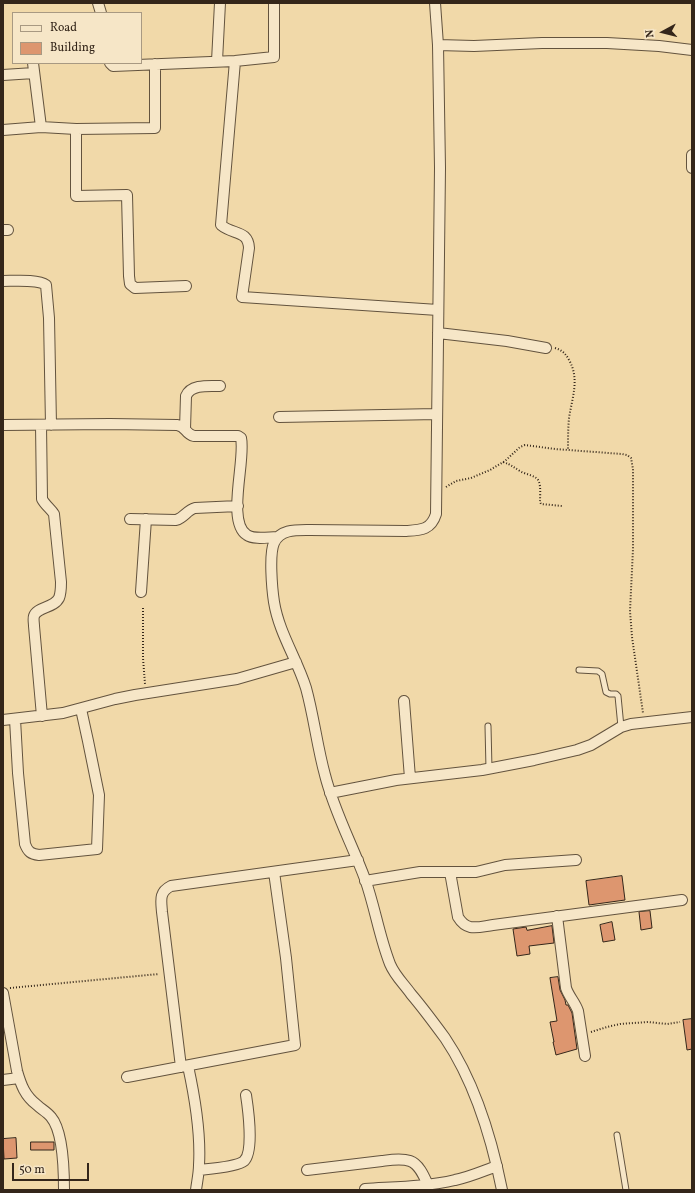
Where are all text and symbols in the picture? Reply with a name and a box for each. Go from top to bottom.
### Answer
legend [12,12,142,64]
north arrow [643,12,683,52]
text: Road [50,20,77,36]
text: N [643,29,659,38]
text: Building [50,40,95,56]
scale bar [14,1155,91,1181]
text: 50 m [19,1162,45,1178]

